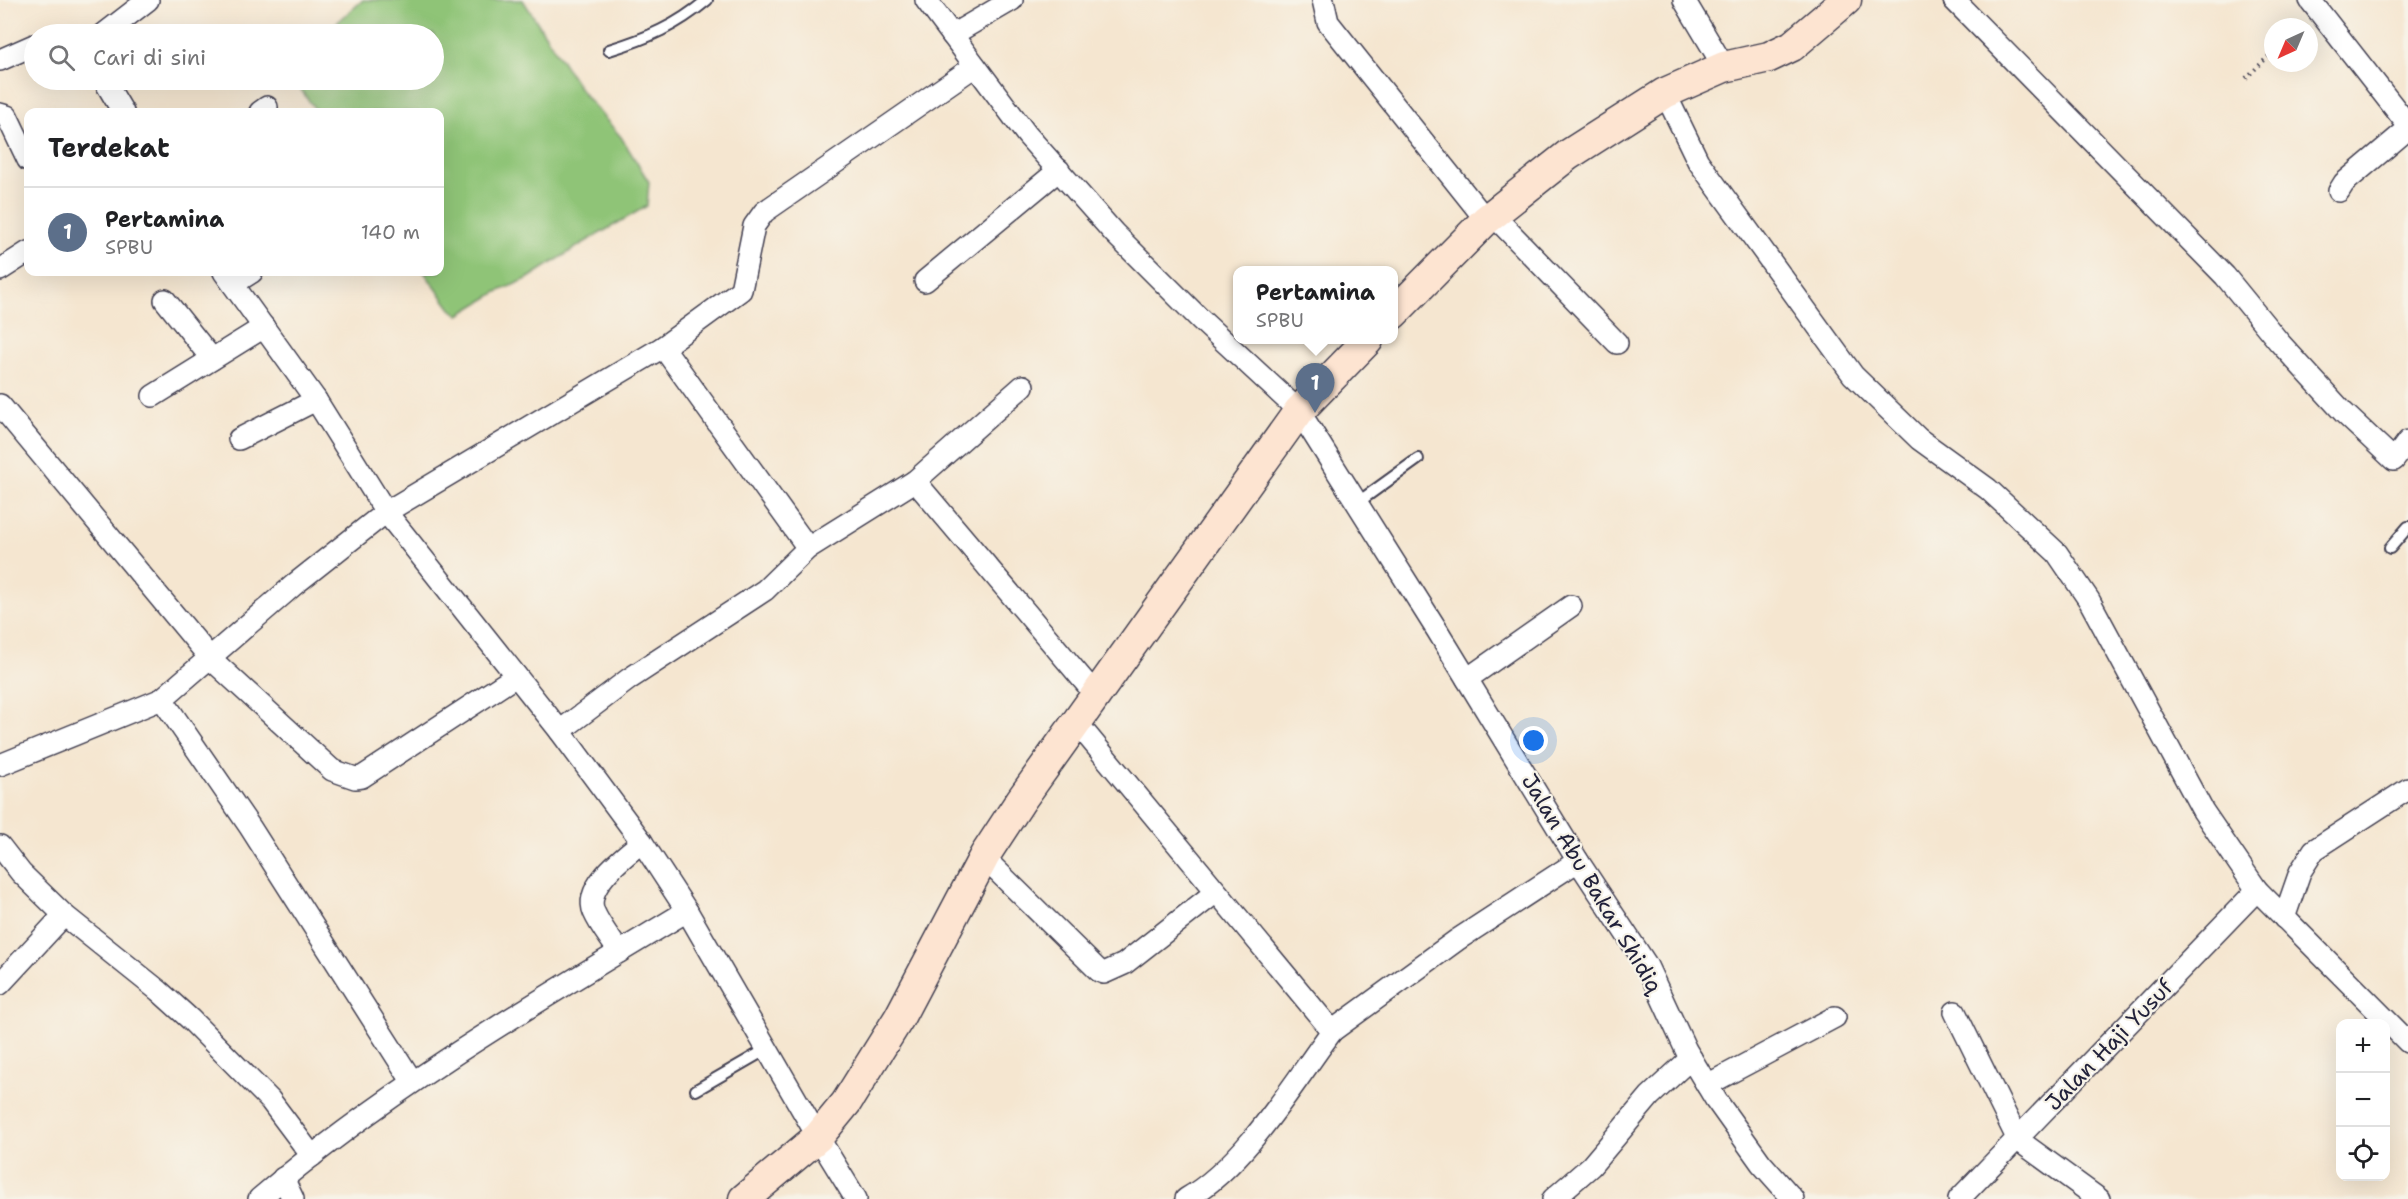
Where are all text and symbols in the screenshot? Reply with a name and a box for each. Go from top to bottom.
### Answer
north arrow [2264,18,2318,72]
search box [24,24,444,90]
icon: search [45,41,78,74]
text: Cari di sini [93,43,206,72]
text: Terdekat [48,130,170,165]
text: Pertamina [105,205,224,234]
text: 1 [63,219,72,245]
text: 140 m [361,219,420,245]
text: SPBU [105,234,153,260]
popup [1233,266,1398,344]
text: Pertamina [1256,278,1375,307]
text: SPBU [1256,307,1304,333]
pin: 1 [1296,364,1334,413]
your location [1519,726,1548,755]
street label: Jalan Abu Bakar Shidiq [1515,768,1670,1000]
street label: Jalan Haji Yusuf [2039,972,2180,1117]
map controls [2336,1019,2390,1181]
button: + [2336,1019,2390,1073]
button: − [2336,1073,2390,1127]
button: locate [2336,1127,2390,1181]

